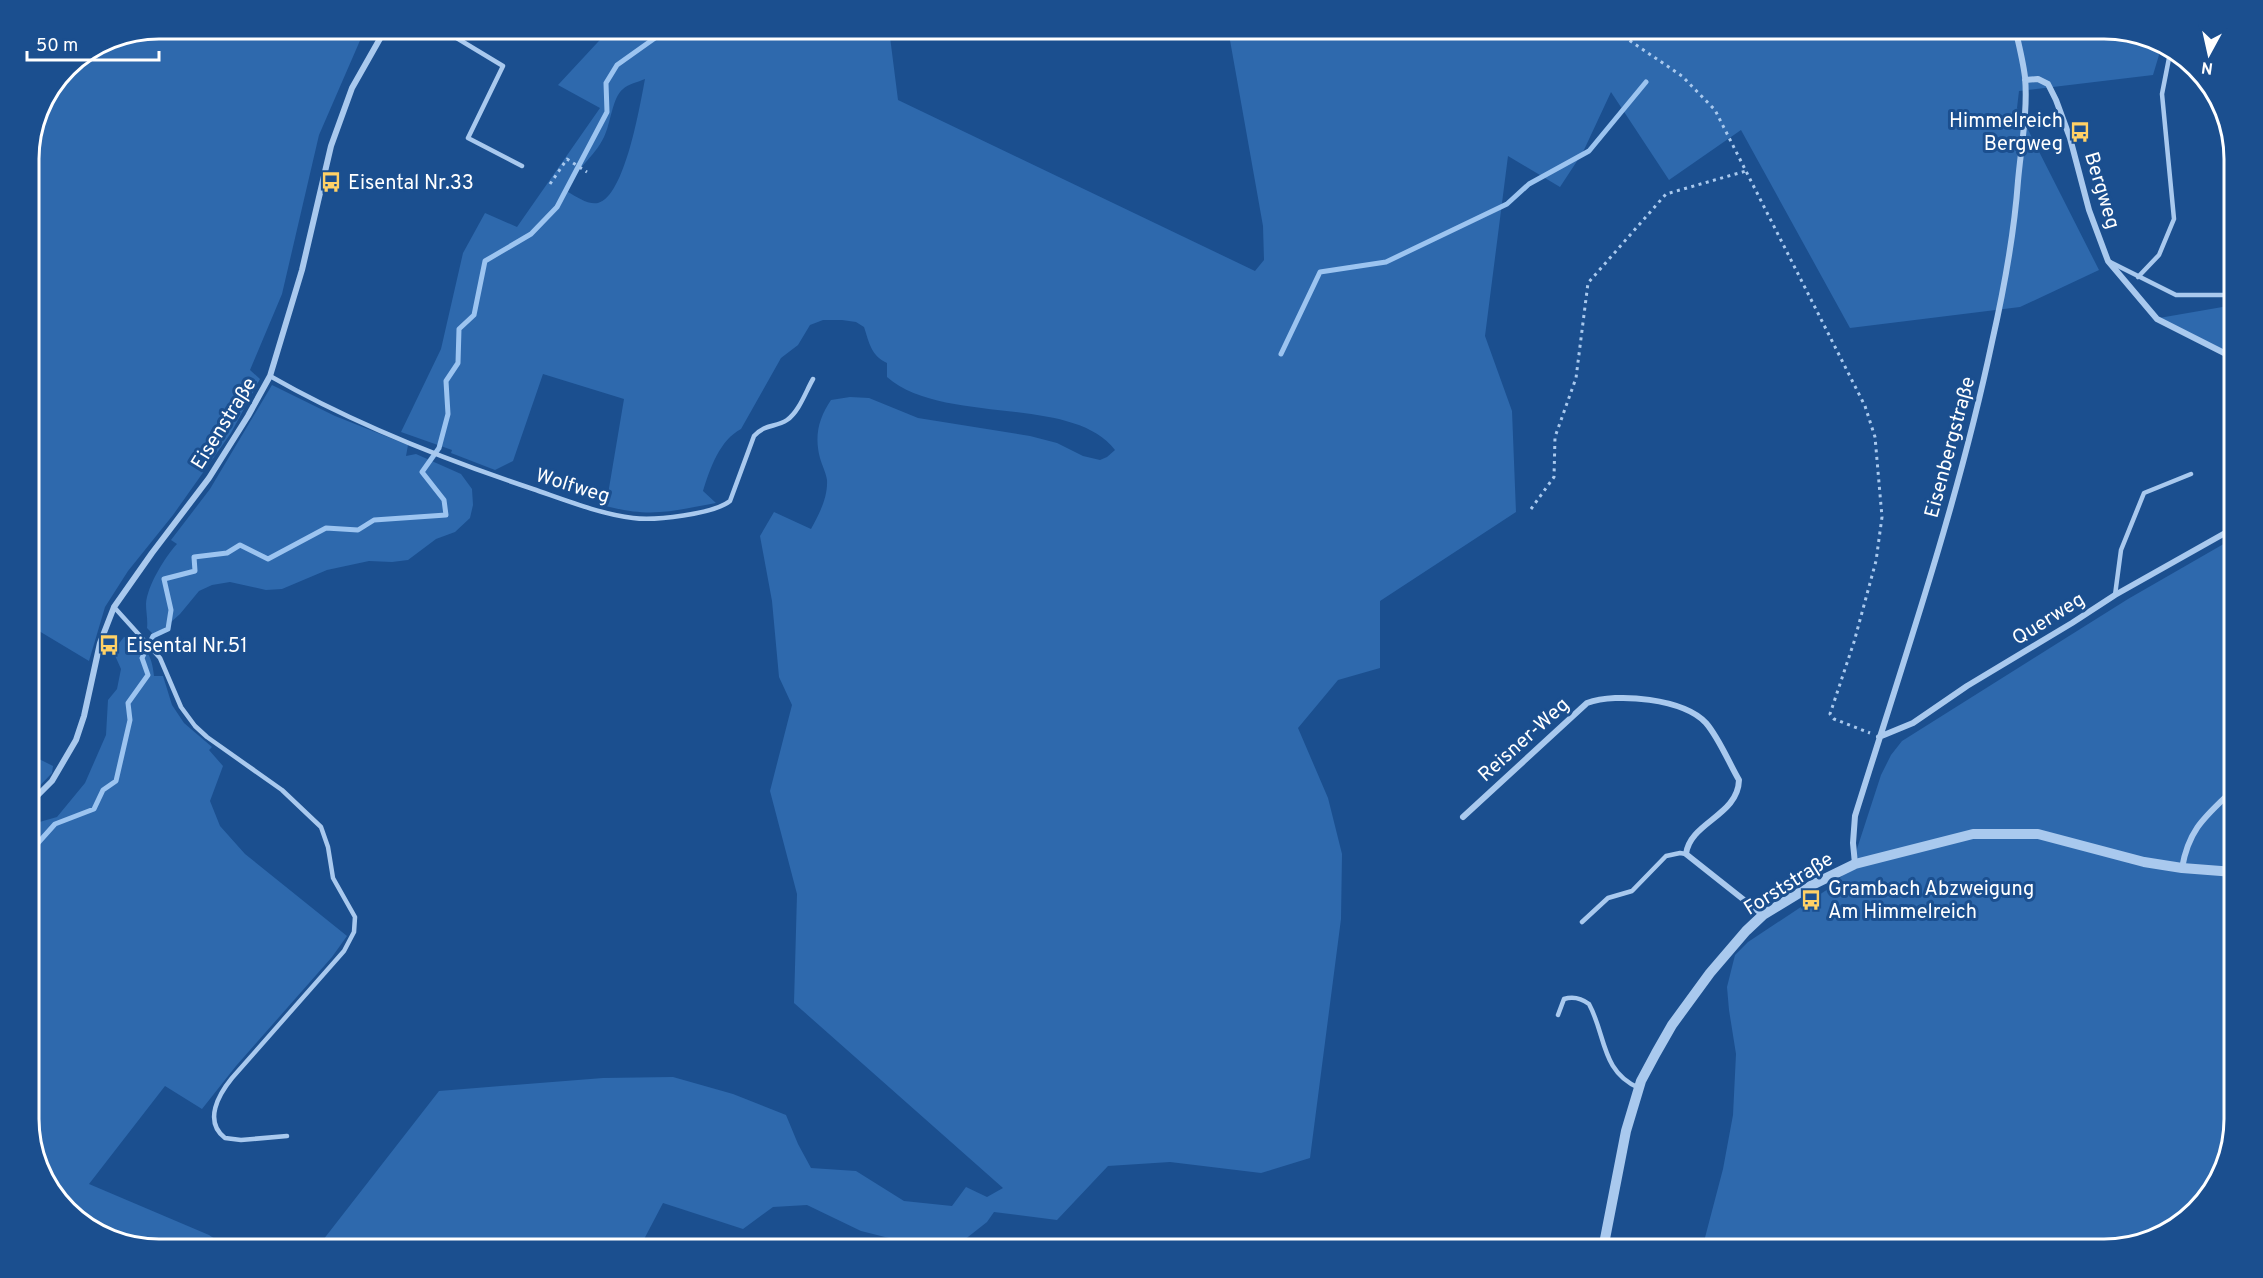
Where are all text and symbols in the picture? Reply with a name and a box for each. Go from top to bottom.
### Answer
scale bar [27,24,159,62]
north arrow [2179,24,2239,84]
text: 50 m [36,35,78,58]
text: N [2200,56,2214,78]
place label: Himmelreich Bergweg [1949,109,2063,158]
bus stop icon: Himmelreich Bergweg [2068,120,2092,144]
street label: Bergweg [2077,149,2125,232]
bus stop icon: Eisental Nr.33 [319,170,343,194]
place label: Eisental Nr.33 [348,171,474,197]
street label: Eisenstraße [186,373,263,475]
street label: Eisenbergstraße [1920,374,1982,521]
street label: Wolfweg [532,463,613,511]
street label: Querweg [2008,587,2090,652]
bus stop icon: Eisental Nr.51 [97,633,121,657]
place label: Eisental Nr.51 [126,634,248,660]
street label: Reisner-Weg [1473,693,1576,788]
street label: Forststraße [1740,847,1839,922]
place label: Grambach Abzweigung Am Himmelreich [1828,877,2034,926]
bus stop icon: Grambach Abzweigung Am Himmelreich [1799,888,1823,912]

